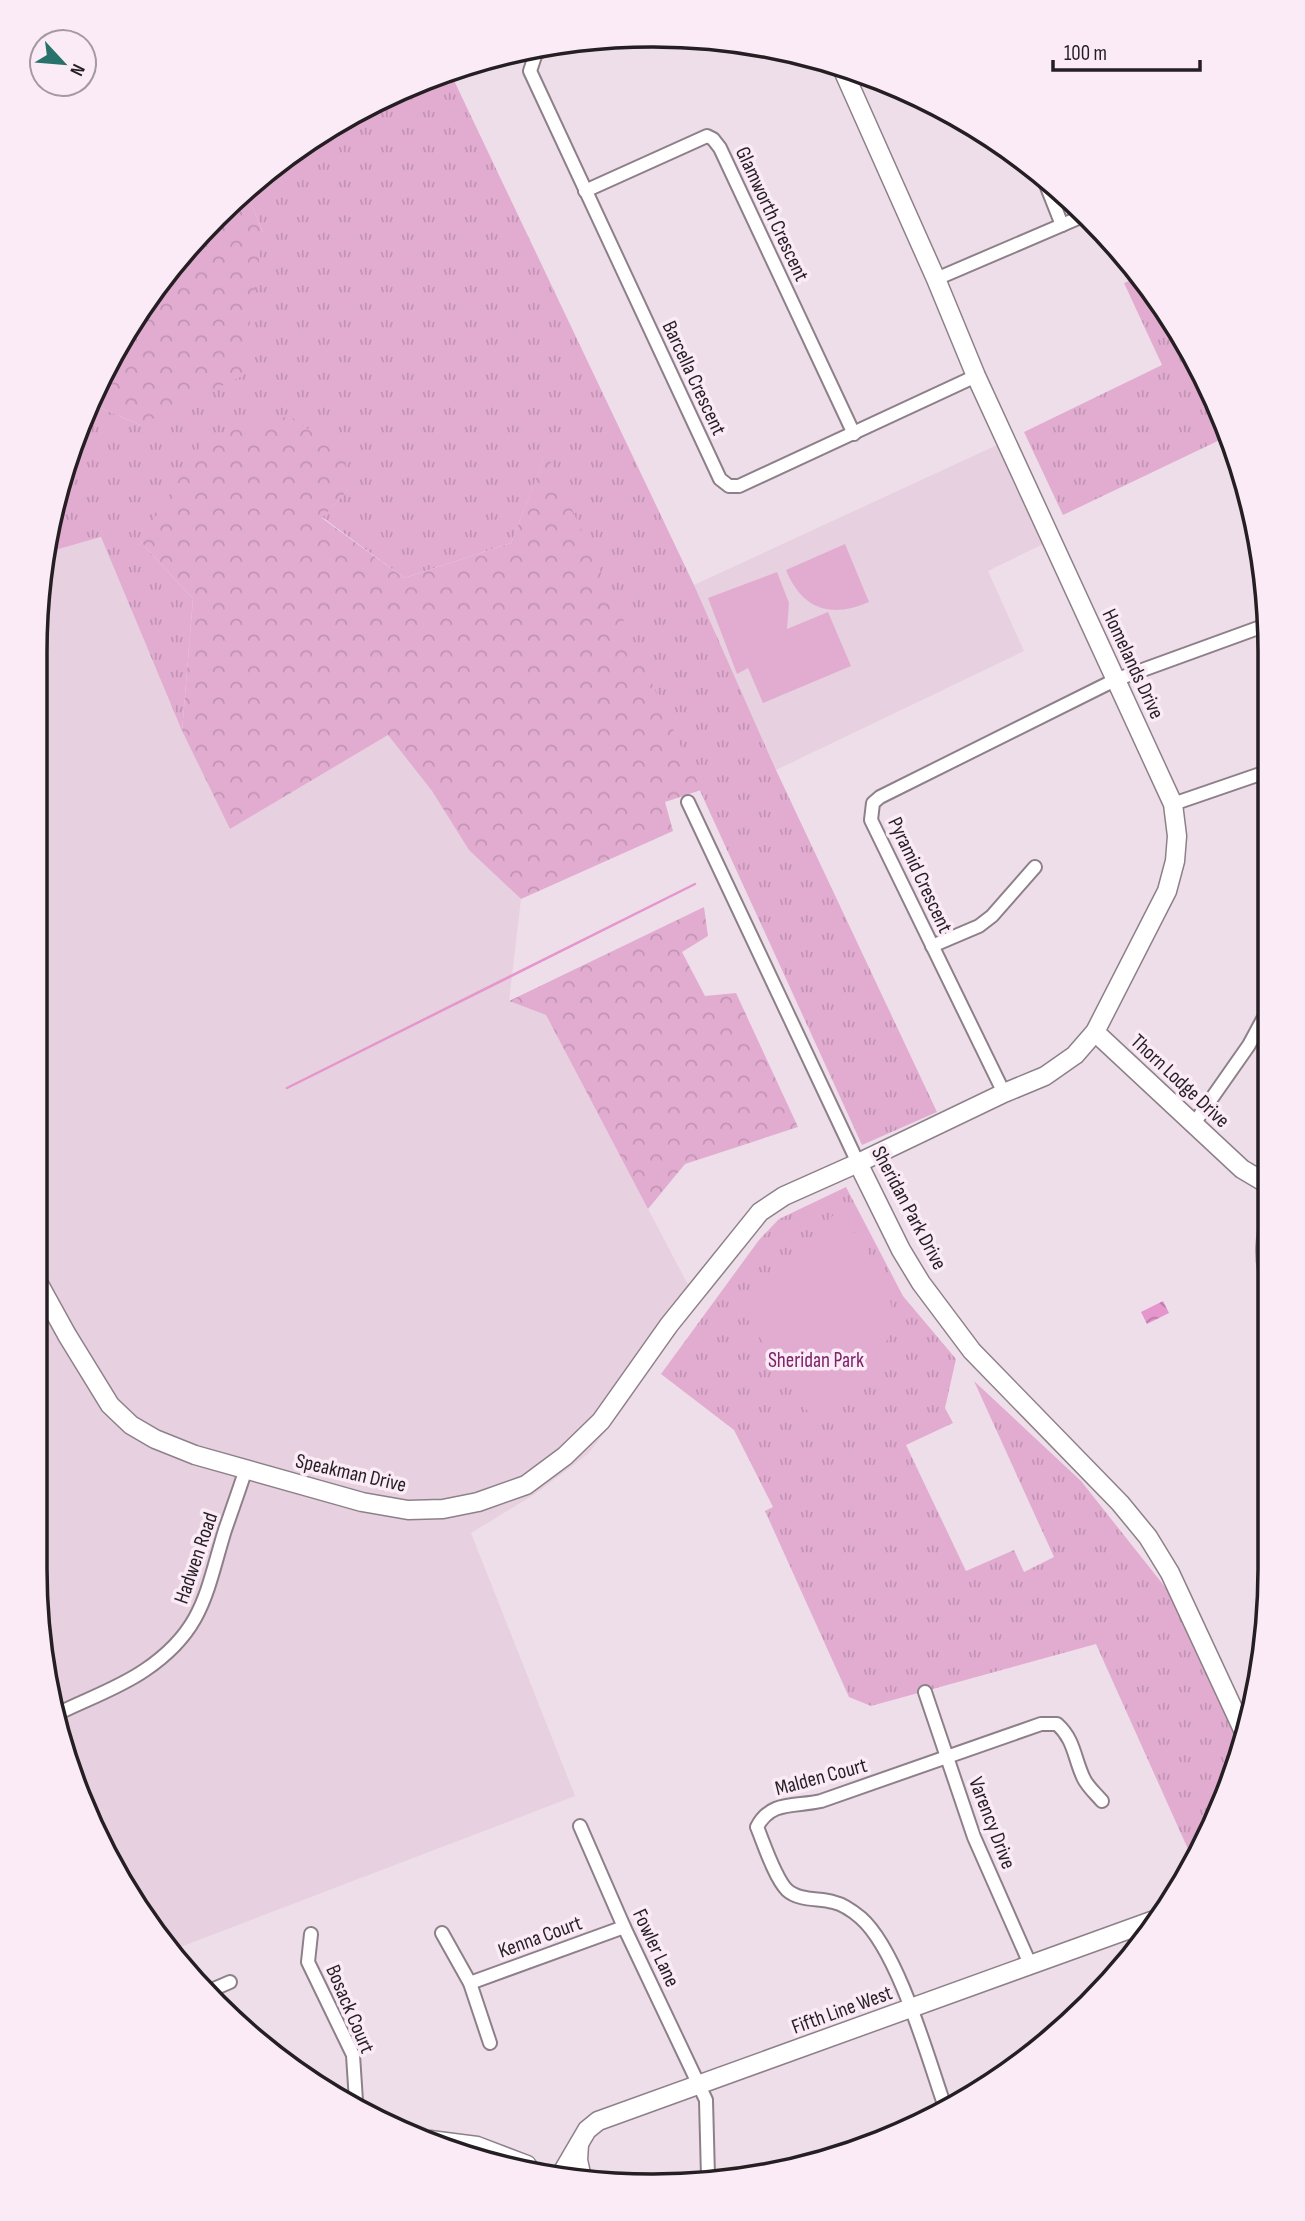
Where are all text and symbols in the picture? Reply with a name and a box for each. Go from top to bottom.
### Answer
north arrow [28,28,98,98]
scale bar [1053,28,1200,72]
text: 100 m [1064,41,1107,66]
text: N [64,60,89,79]
street label: Glamworth Crescent [730,143,814,285]
street label: Barcella Crescent [657,317,731,439]
street label: Homelands Drive [1097,605,1169,723]
street label: Pyramid Crescent [882,813,958,937]
street label: Thorn Lodge Drive [1125,1029,1235,1133]
street label: Sheridan Park Drive [866,1142,952,1274]
park label: Sheridan Park [768,1348,864,1373]
street label: Speakman Drive [293,1448,409,1498]
street label: Hadwen Road [169,1509,223,1607]
street label: Malden Court [772,1753,870,1801]
street label: Varency Drive [963,1774,1021,1872]
street label: Fowler Lane [627,1905,685,1991]
street label: Kenna Court [495,1910,585,1964]
street label: Bosack Court [320,1961,380,2057]
street label: Fifth Line West [788,1980,896,2040]

